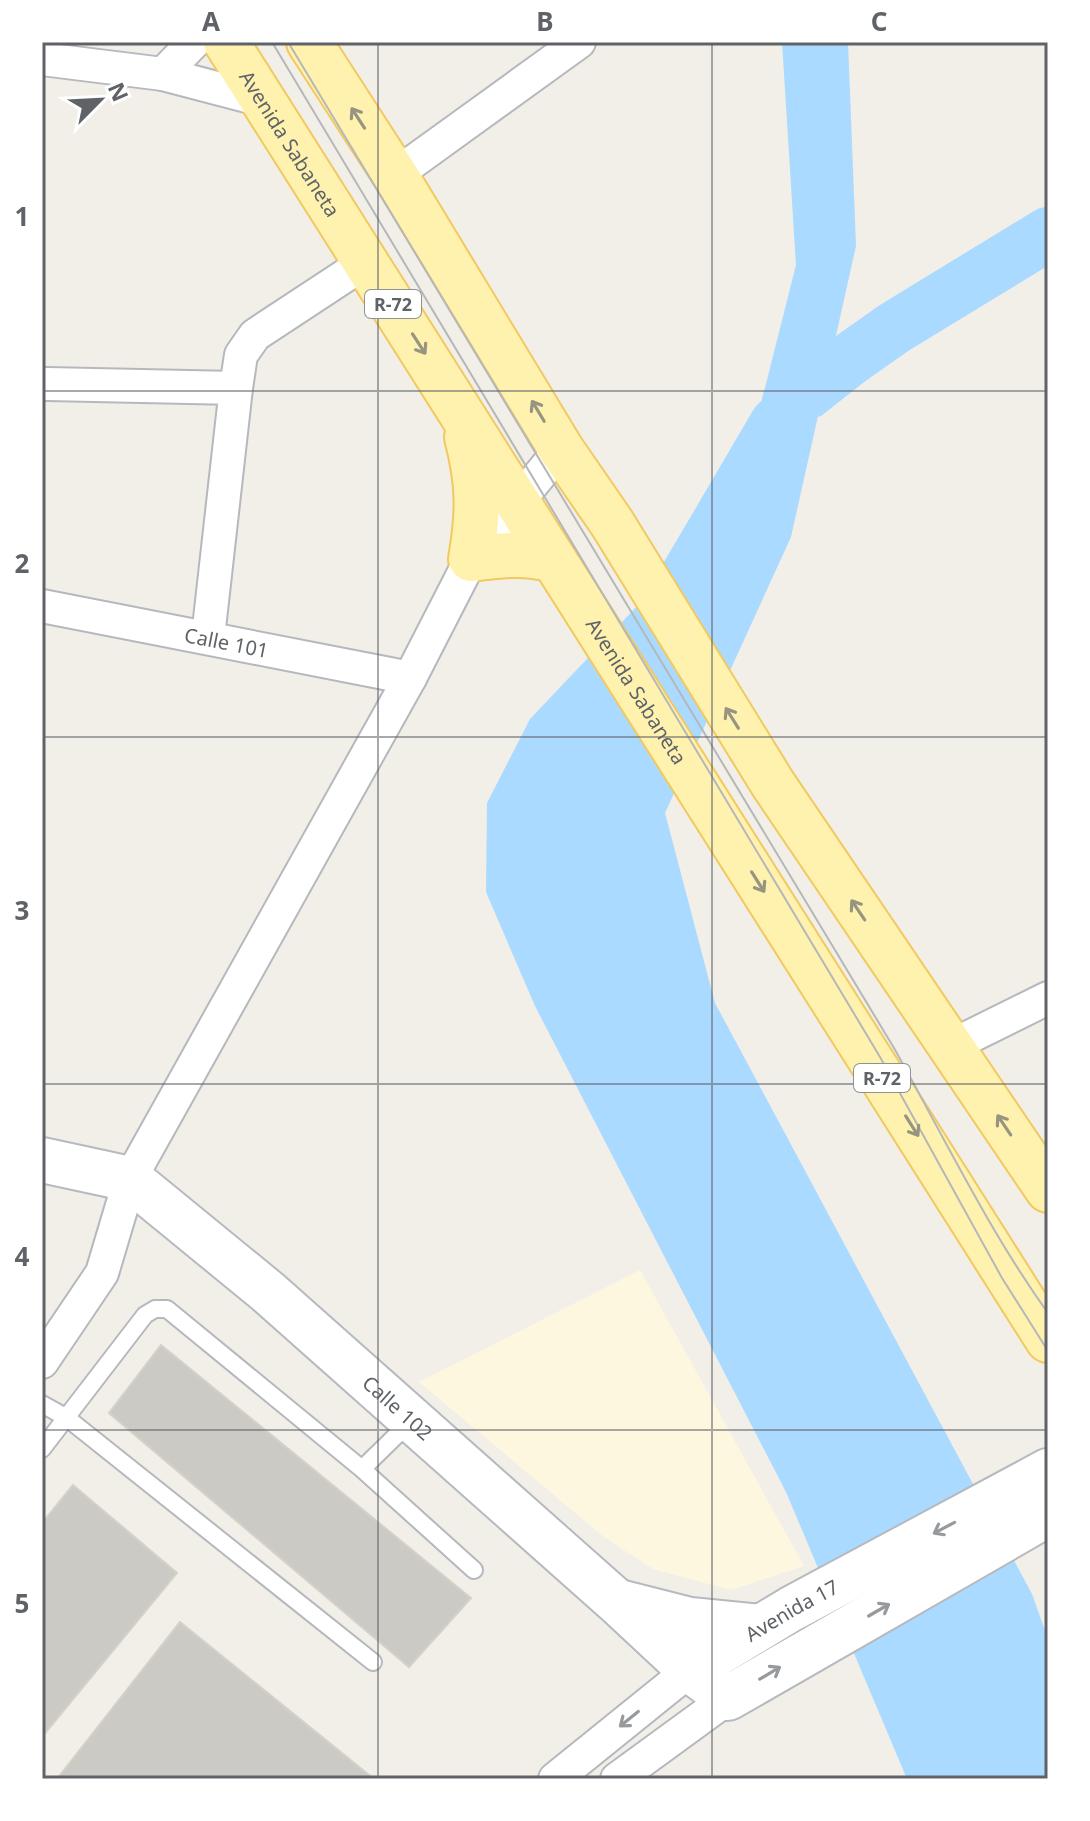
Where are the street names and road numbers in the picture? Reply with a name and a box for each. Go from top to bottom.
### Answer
street label: Avenida Sabaneta [234,65,347,222]
road number: R-72 [365,290,421,318]
street label: Avenida Sabaneta [580,612,693,769]
street label: Calle 101 [182,621,271,664]
road number: R-72 [854,1064,910,1092]
street label: Calle 102 [357,1369,439,1446]
street label: Avenida 17 [740,1573,843,1647]

